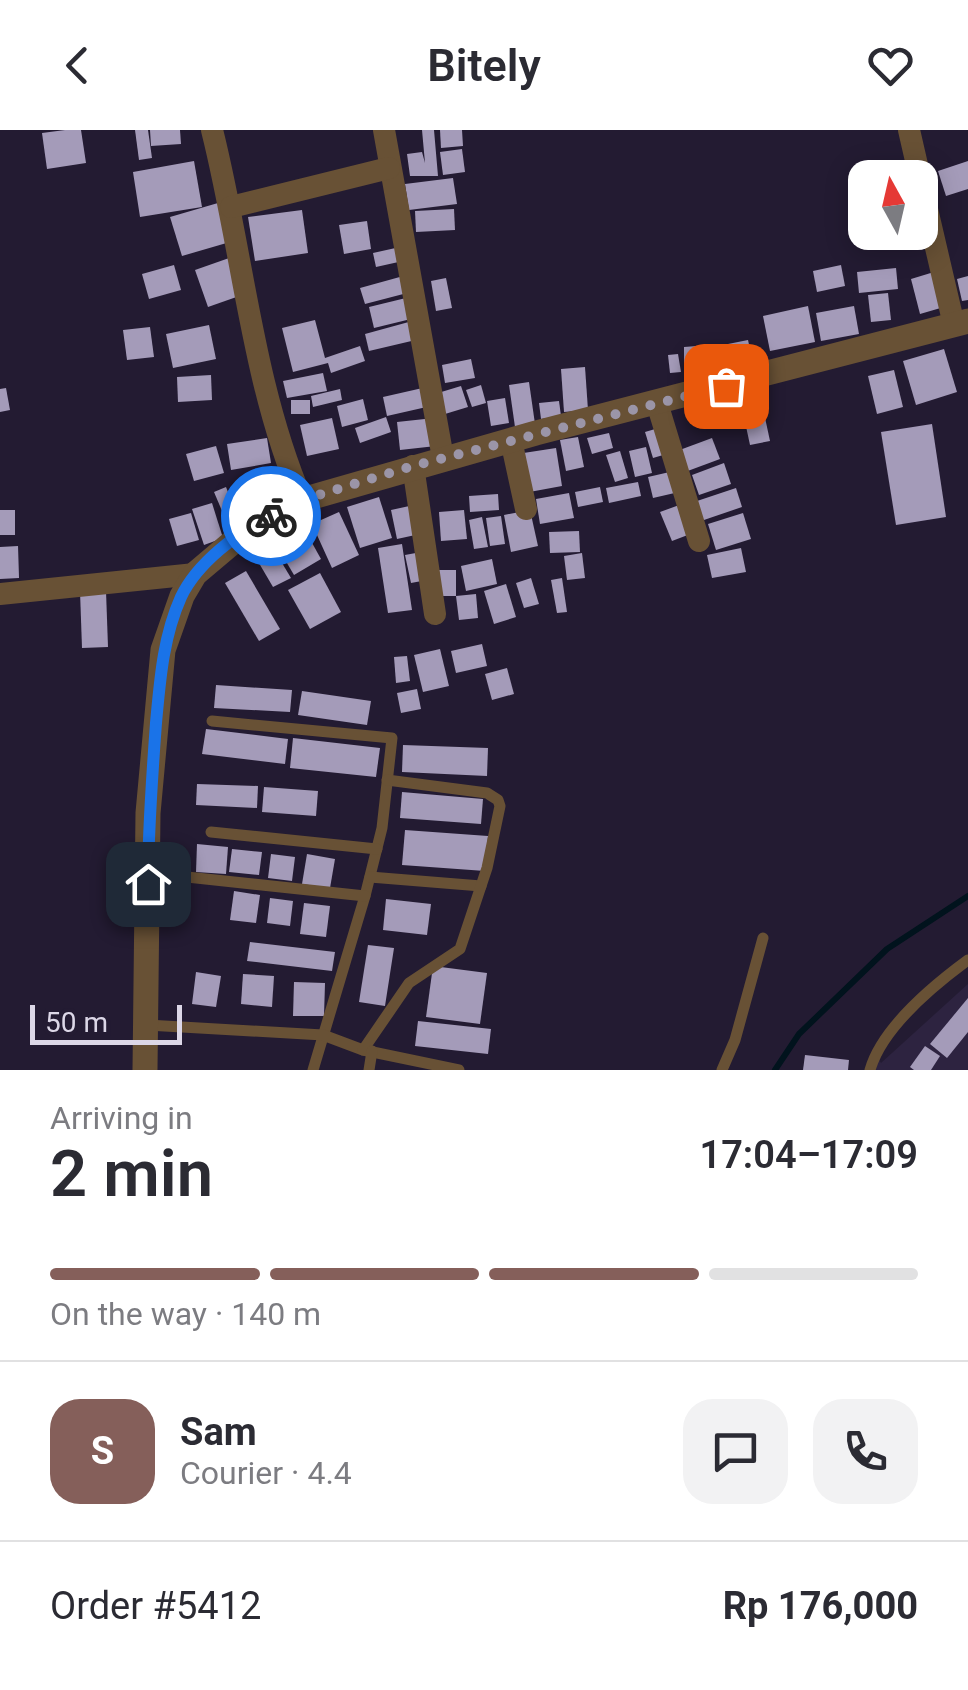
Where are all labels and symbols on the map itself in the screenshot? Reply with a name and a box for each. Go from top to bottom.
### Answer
north arrow [848,160,938,250]
pin [684,344,769,429]
courier [221,466,321,566]
pin [106,842,191,927]
scale bar [30,1000,182,1044]

